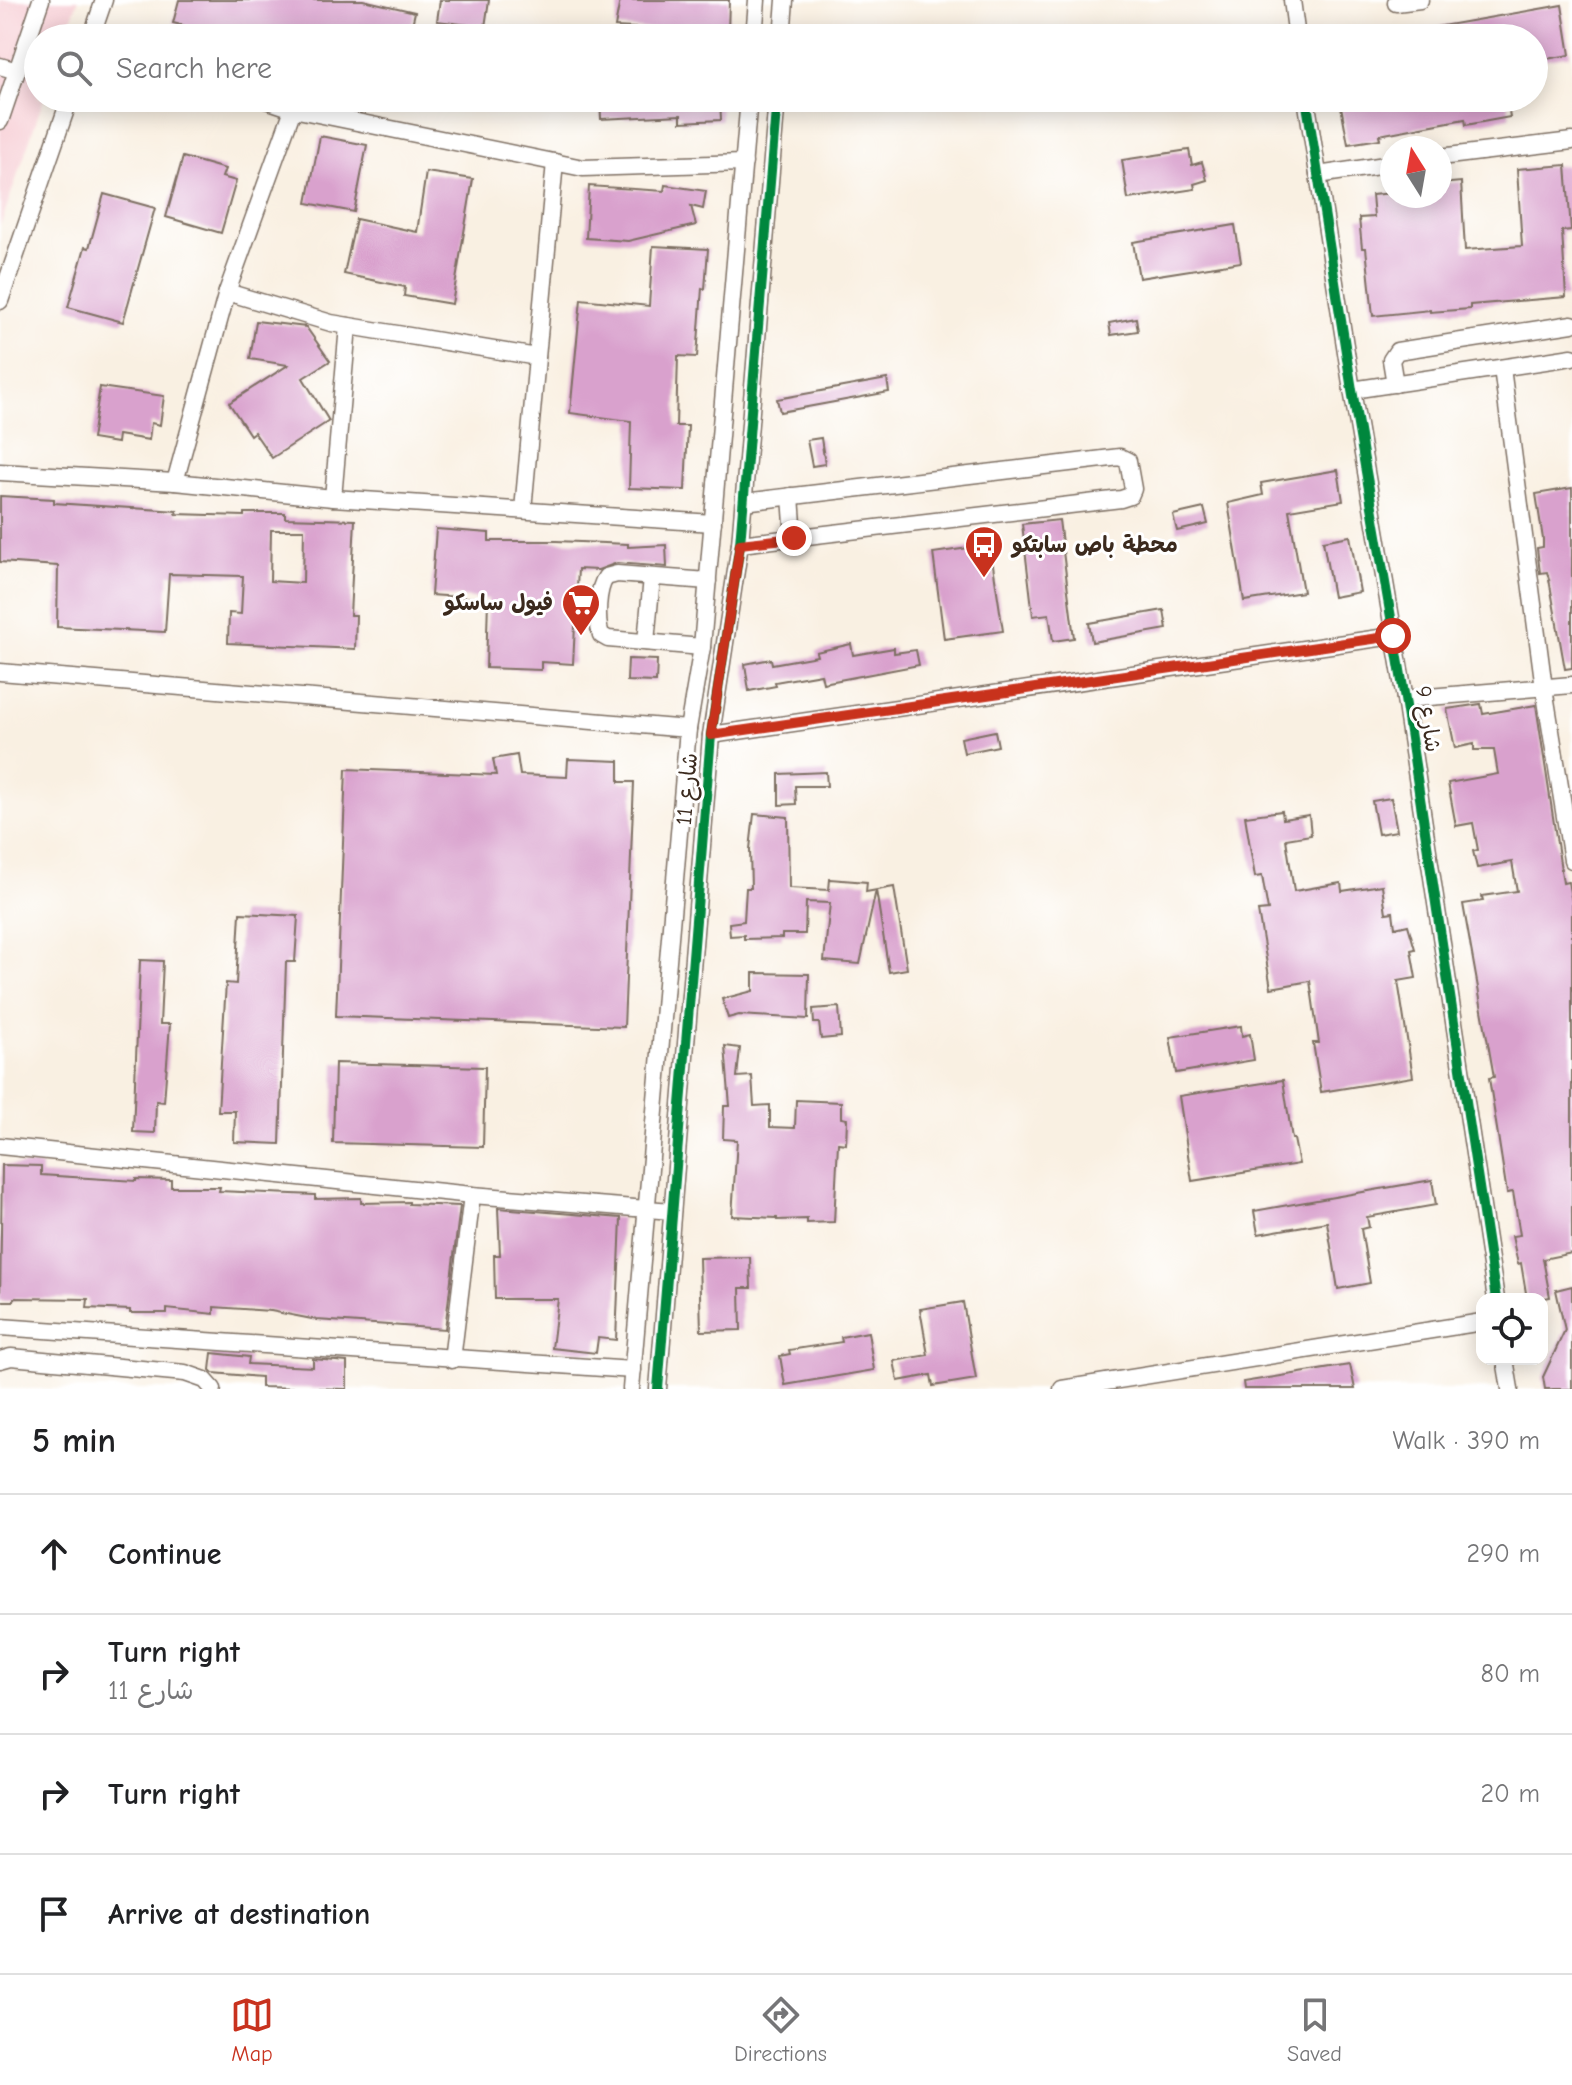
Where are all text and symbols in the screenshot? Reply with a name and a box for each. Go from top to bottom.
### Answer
search box [24,24,1548,112]
icon: search [52,46,96,90]
text: Search here [116,51,272,86]
north arrow [1380,136,1452,208]
route end [776,520,812,556]
bus stop icon: محطة باص سابتكو [963,524,1005,579]
place label: محطة باص سابتكو [1010,532,1178,558]
supermarket icon: فيول ساسكو [560,582,602,637]
place label: فيول ساسكو [442,590,553,616]
route start [1375,618,1411,654]
street label: شارع 9 [1408,684,1446,754]
street label: شارع 11 [671,752,705,826]
map controls [1476,1293,1548,1365]
button: locate [1476,1293,1548,1365]
text: 5 min [32,1421,116,1461]
text: Walk · 390 m [1393,1426,1540,1456]
icon: ahead [32,1532,76,1576]
text: Continue [108,1537,222,1572]
text: 290 m [1467,1539,1540,1569]
text: Turn right [108,1635,240,1670]
icon: right [32,1652,76,1696]
text: 80 m [1481,1659,1540,1689]
text: شارع 11 [108,1676,194,1706]
icon: right [32,1772,76,1816]
text: Turn right [108,1777,240,1812]
text: 20 m [1480,1779,1540,1809]
icon: arrive [32,1892,76,1936]
text: Arrive at destination [108,1897,370,1932]
tab: Map [230,1993,274,2067]
tab: Directions [734,1993,827,2067]
tab: Saved [1287,1993,1342,2067]

